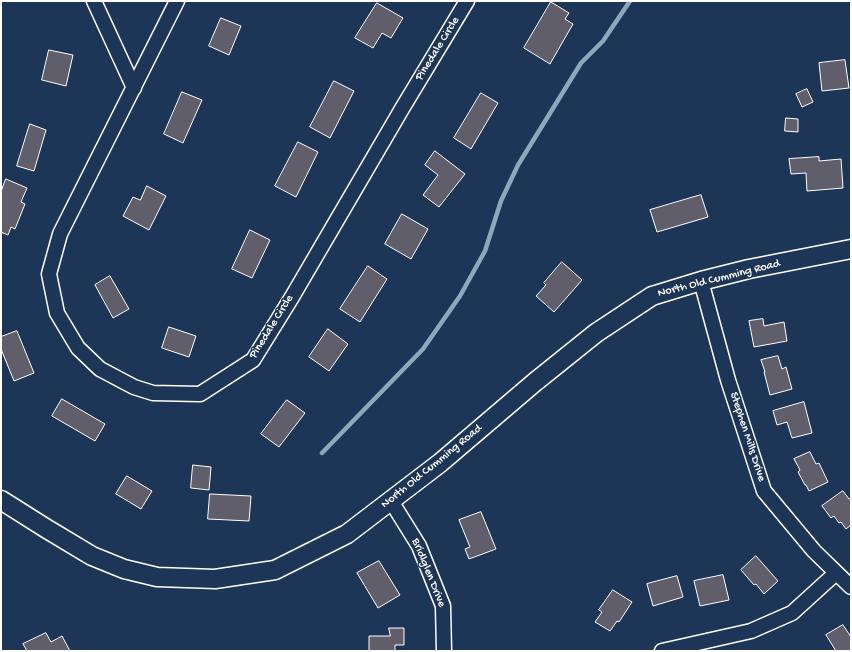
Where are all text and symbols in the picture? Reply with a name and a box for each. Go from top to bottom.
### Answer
street label: Pinedale Circle [413,14,463,84]
street label: North Old Cumming Road [656,257,782,301]
street label: Pinedale Circle [247,292,297,362]
street label: Stephen Mills Drive [726,390,768,484]
street label: North Old Cumming Road [379,422,485,512]
street label: Bridlglen Drive [408,536,448,610]

